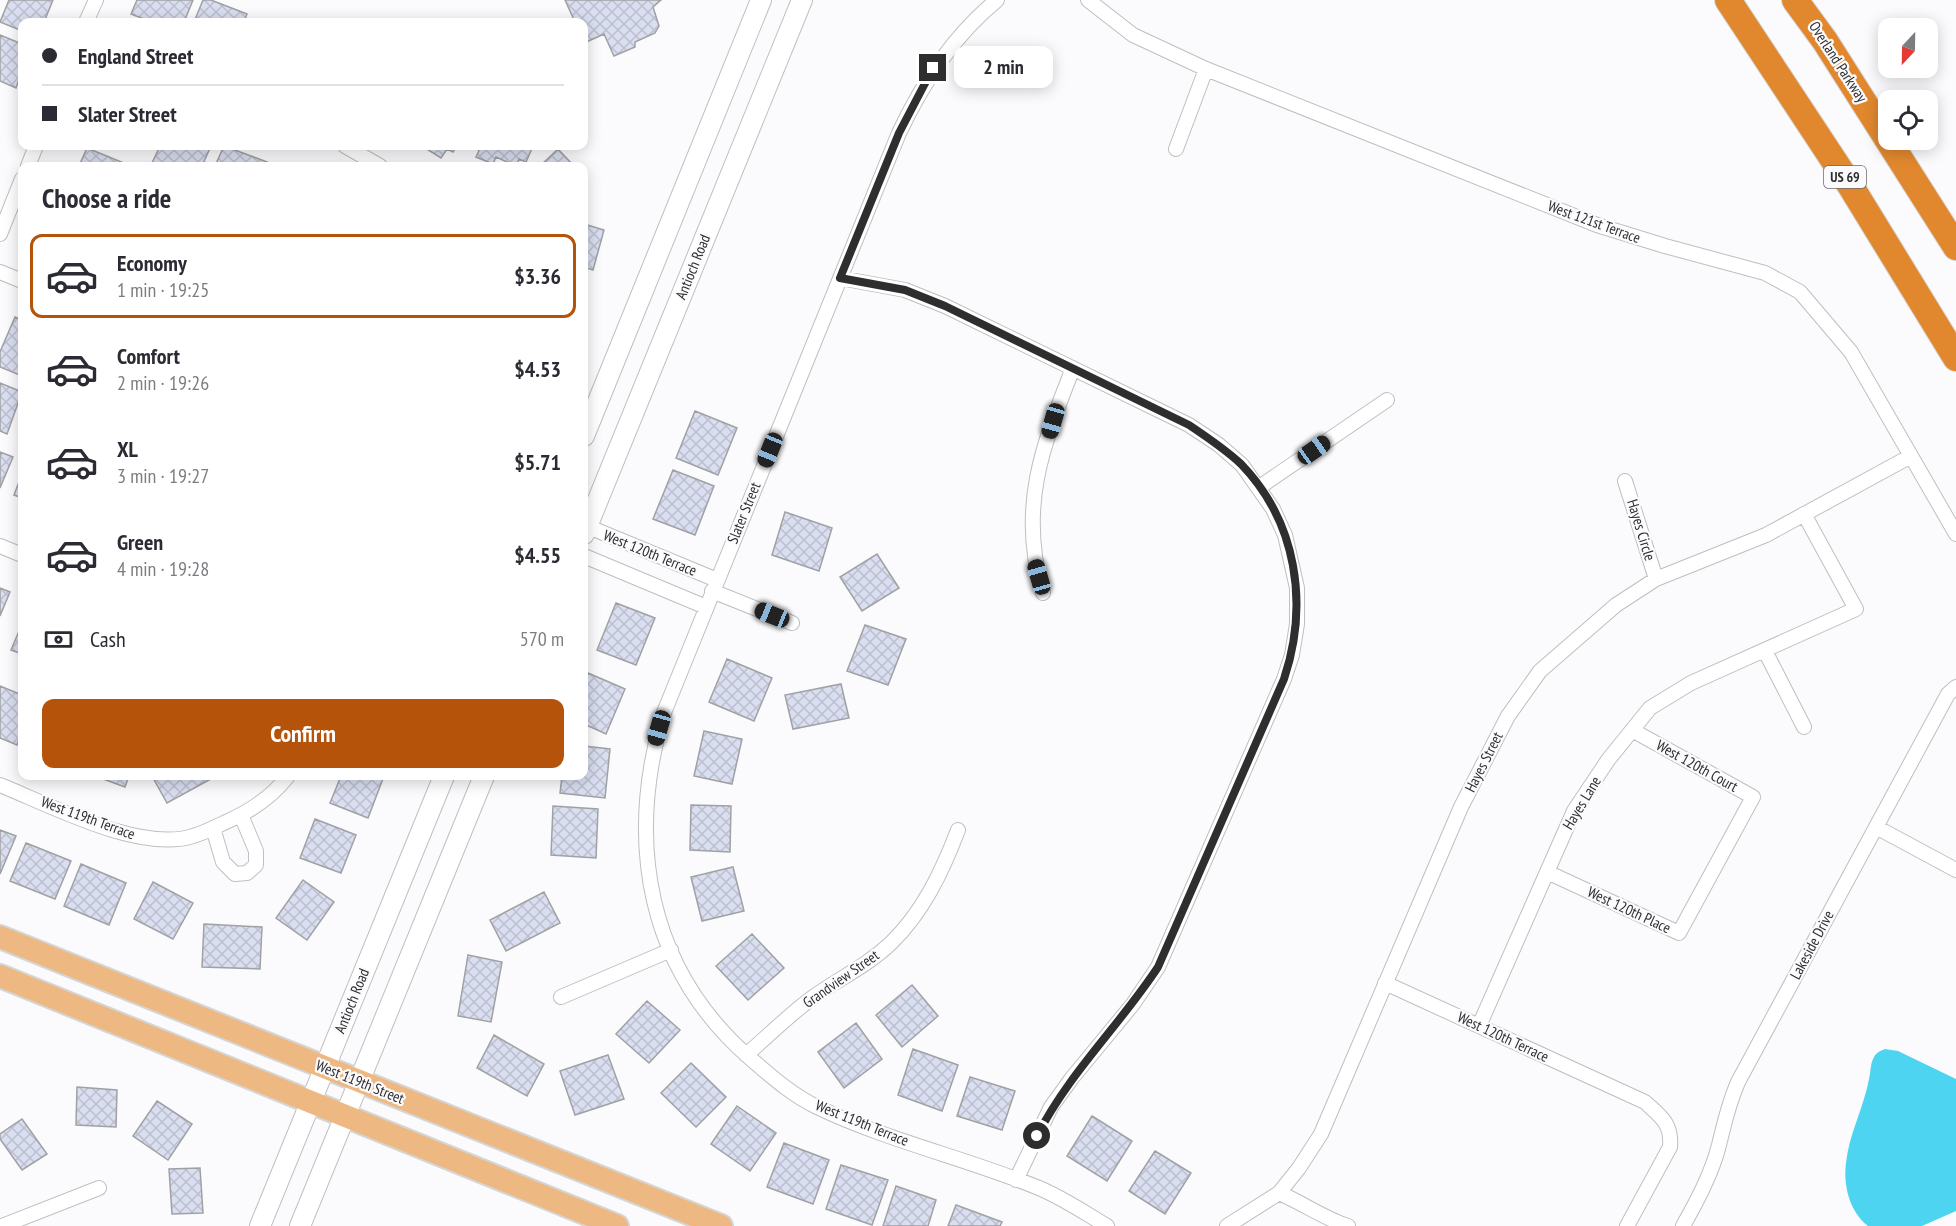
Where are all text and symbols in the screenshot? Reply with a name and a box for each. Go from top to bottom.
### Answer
street label: Overland Parkway [1805,18,1872,106]
north arrow [1878,18,1938,78]
map controls [1878,18,1938,150]
text: England Street [78,42,193,70]
callout: 2 min [954,47,1053,89]
route end [919,54,946,81]
text: 2 min [983,54,1024,80]
button: locate [1878,90,1938,150]
text: Slater Street [78,100,177,128]
road number: US 69 [1824,166,1866,188]
text: Choose a ride [42,181,171,215]
street label: West 121st Terrace [1545,196,1643,247]
street label: Antioch Road [671,232,714,302]
icon: car [45,249,99,303]
text: Economy [117,249,187,277]
text: $3.36 [514,262,561,290]
text: 1 min · 19:25 [117,277,209,303]
icon: car [45,342,99,396]
text: Comfort [117,342,180,370]
text: $4.53 [514,355,561,383]
text: 2 min · 19:26 [117,370,209,396]
car [1039,401,1067,441]
car [755,430,785,470]
car [1294,432,1334,468]
icon: car [45,435,99,489]
text: XL [117,435,138,463]
text: $5.71 [514,448,561,476]
text: 3 min · 19:27 [117,463,209,489]
street label: Slater Street [723,479,764,546]
street label: Hayes Circle [1623,497,1660,563]
street label: West 120th Terrace [601,525,700,580]
icon: car [45,528,99,582]
text: Green [117,528,163,556]
text: $4.55 [514,541,561,569]
text: 4 min · 19:28 [117,556,209,582]
car [1025,557,1053,597]
car [752,600,792,630]
icon: cash [42,623,75,656]
text: Cash [90,625,126,653]
text: 570 m [520,626,564,652]
button: Confirm [42,699,564,768]
car [645,708,673,748]
street label: Hayes Street [1460,728,1507,795]
street label: West 120th Court [1653,735,1741,796]
street label: Hayes Lane [1558,773,1605,833]
street label: West 119th Terrace [39,792,138,843]
street label: West 120th Place [1584,882,1674,937]
street label: Lakeside Drive [1785,907,1838,982]
street label: Grandview Street [799,945,882,1012]
street label: Antioch Road [330,966,373,1036]
street label: West 120th Terrace [1454,1007,1552,1066]
street label: West 119th Street [313,1055,407,1108]
street label: West 119th Terrace [813,1095,912,1150]
route start [1023,1122,1050,1149]

